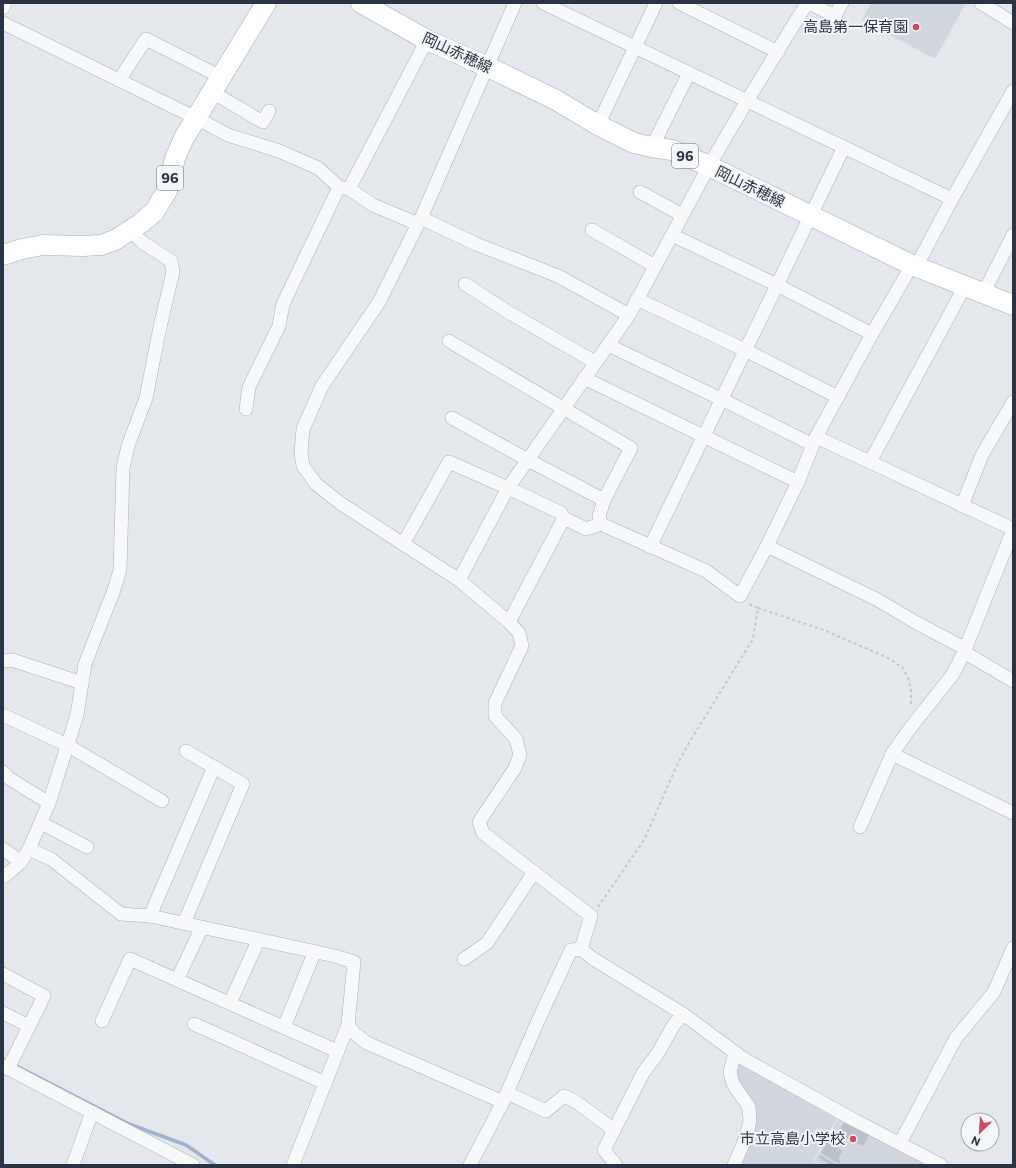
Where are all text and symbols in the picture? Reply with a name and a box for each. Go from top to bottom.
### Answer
place label: 高島第一保育園 [803,17,908,35]
marker: 高島第一保育園 [911,22,921,32]
street label: 岡山赤穂線 [420,28,495,76]
road number: 96 [672,144,698,168]
street label: 岡山赤穂線 [713,162,788,211]
road number: 96 [157,166,183,190]
north arrow [960,1112,1000,1152]
place label: 市立高島小学校 [740,1129,845,1147]
marker: 市立高島小学校 [848,1134,858,1144]
text: N [969,1134,982,1149]

